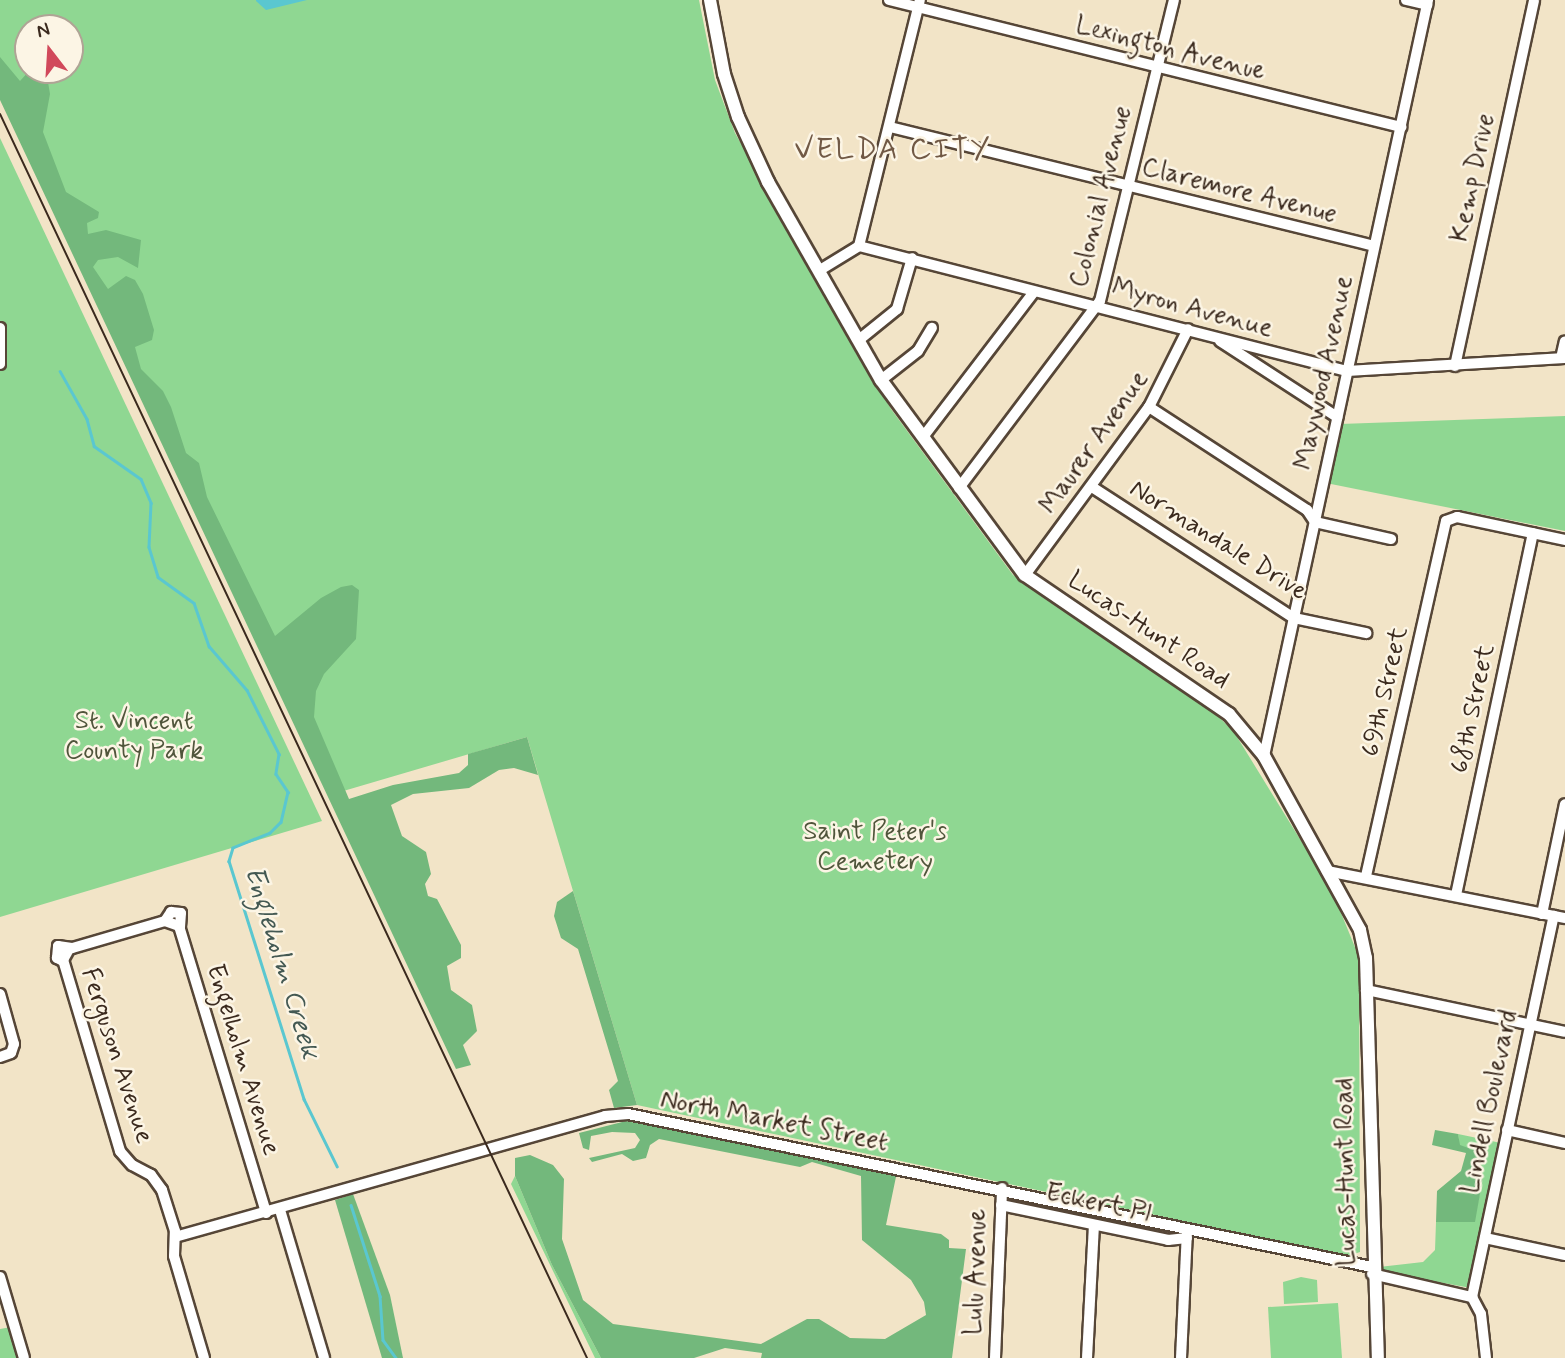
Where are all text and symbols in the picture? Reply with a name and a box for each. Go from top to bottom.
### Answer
street label: Lexington Avenue [1073,12,1267,88]
north arrow [14,14,84,84]
text: N [34,17,53,44]
street label: Colonial Avenue [1065,105,1139,289]
street label: Kemp Drive [1445,111,1503,245]
district label: VELDA CITY [797,132,989,168]
street label: Claremore Avenue [1137,152,1341,232]
street label: Myron Avenue [1112,274,1272,344]
street label: Maywood Avenue [1290,277,1360,469]
street label: Maurer Avenue [1034,365,1156,521]
street label: Normandale Drive [1124,474,1312,608]
street label: Lucas-Hunt Road [1061,565,1235,697]
street label: 69th Street [1356,624,1416,760]
street label: 68th Street [1445,642,1503,776]
park label: St. Vincent County Park [66,706,202,768]
park label: Saint Peter's Cemetery [803,817,947,878]
water label: Engleholm Creek [236,863,326,1063]
street label: Engelholm Avenue [198,960,286,1160]
street label: Ferguson Avenue [73,964,159,1148]
street label: Lindell Boulevard [1457,1008,1525,1196]
street label: Lucas-Hunt Road [1330,1078,1364,1266]
street label: North Market Street [655,1084,893,1160]
street label: Eckert Pl [1042,1177,1154,1231]
street label: Lulu Avenue [959,1206,995,1338]

